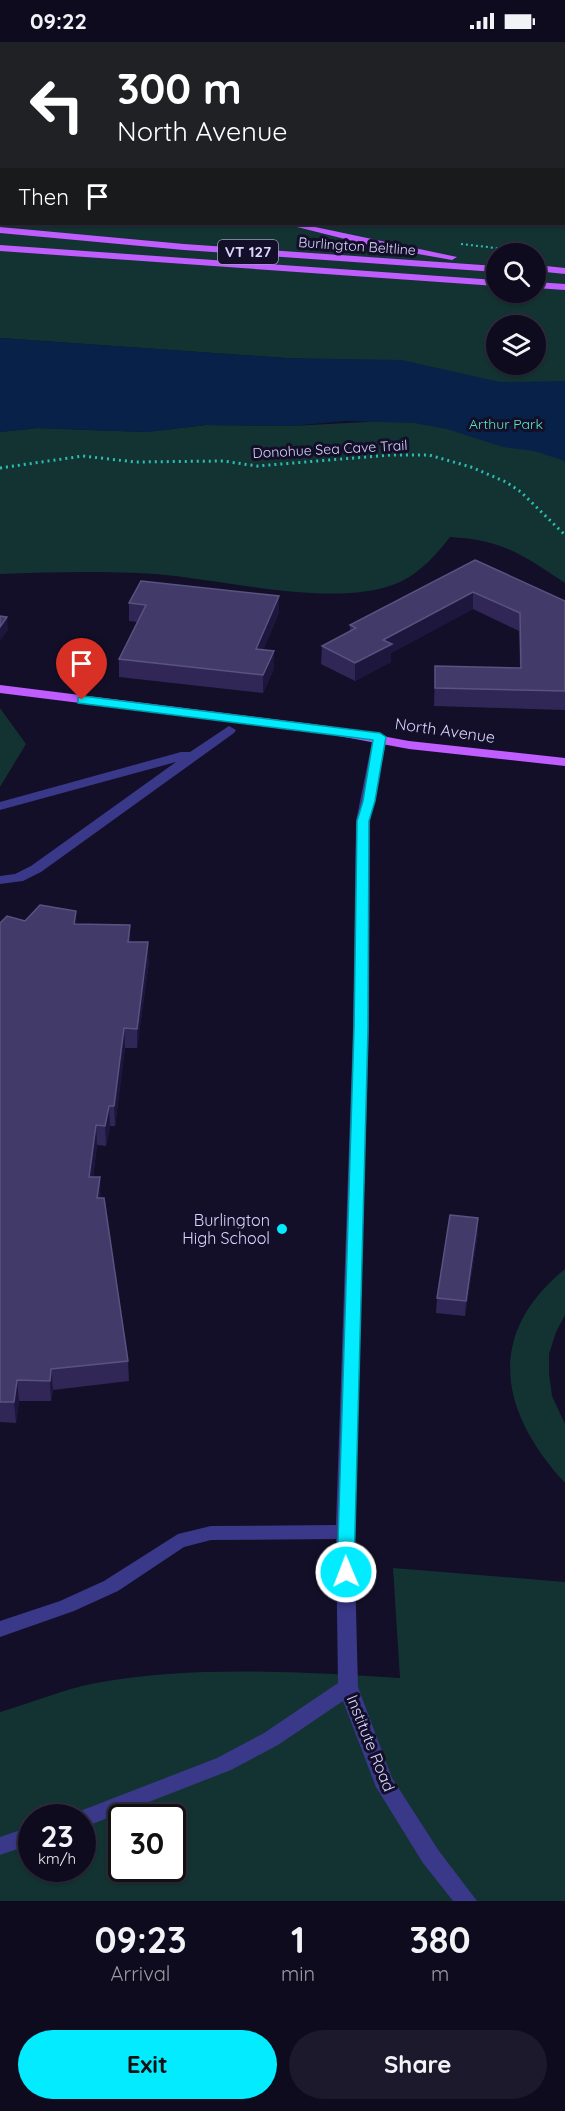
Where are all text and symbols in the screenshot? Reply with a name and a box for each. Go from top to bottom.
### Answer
text: 09:22 [30,7,87,35]
text: 300 m [117,62,242,115]
icon: left [18,66,96,144]
text: North Avenue [117,114,288,148]
icon: arrive [81,180,114,213]
text: Then [18,183,69,211]
street label: Burlington Beltline [298,233,416,259]
road number: VT 127 [218,240,278,264]
map controls [486,243,546,375]
button: search [486,243,546,303]
button: layers [486,315,546,375]
park label: Arthur Park [469,415,543,433]
street label: Donohue Sea Cave Trail [252,436,408,462]
pin [56,638,107,700]
icon: arrive [65,647,98,680]
street label: North Avenue [394,713,496,747]
place label: Burlington High School [182,1210,270,1248]
marker: Burlington High School [275,1222,289,1236]
position arrow [314,1540,378,1604]
street label: Institute Road [343,1692,399,1794]
speed limit sign: 30 [108,1804,186,1882]
text: 23 [40,1817,74,1855]
text: km/h [38,1849,76,1868]
text: 09:23 [94,1917,187,1962]
text: 1 [291,1917,305,1962]
text: 380 [409,1917,471,1962]
text: Arrival [111,1961,170,1986]
text: min [281,1961,315,1986]
text: m [431,1961,449,1986]
button: Exit [18,2030,277,2099]
button: Share [289,2030,547,2099]

